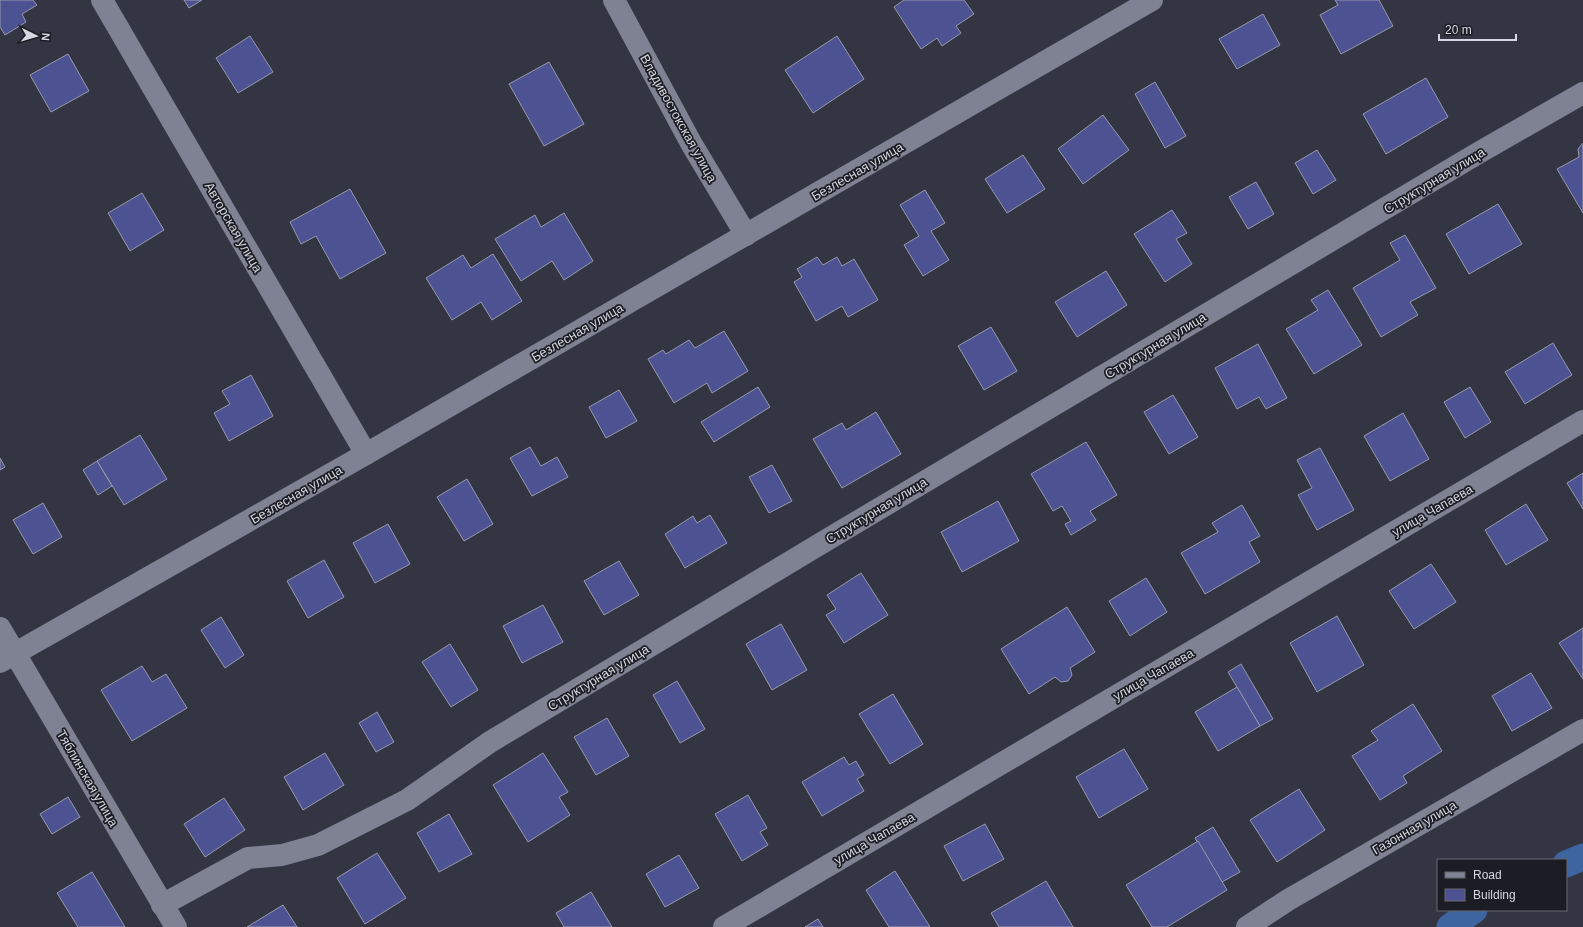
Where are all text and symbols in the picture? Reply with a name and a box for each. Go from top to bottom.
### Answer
north arrow [16,16,56,56]
scale bar [1439,16,1516,42]
text: 20 m [1445,23,1472,37]
text: N [40,32,52,41]
street label: Владивостокская улица [637,52,720,185]
street label: Безлесная улица [809,139,906,204]
street label: Структурная улица [1381,144,1488,217]
street label: Авторская улица [202,179,266,276]
street label: Безлесная улица [529,300,626,365]
street label: Структурная улица [1102,309,1209,382]
street label: Безлесная улица [248,462,345,527]
street label: Структурная улица [823,474,930,547]
street label: улица Чапаева [1389,481,1476,540]
street label: Структурная улица [545,641,652,714]
street label: улица Чапаева [1110,645,1197,704]
street label: Тяблинская улица [54,727,122,830]
street label: Газонная улица [1370,797,1460,858]
street label: улица Чапаева [831,809,918,868]
legend [1437,859,1567,911]
text: Road [1473,868,1502,882]
text: Building [1473,888,1516,902]

